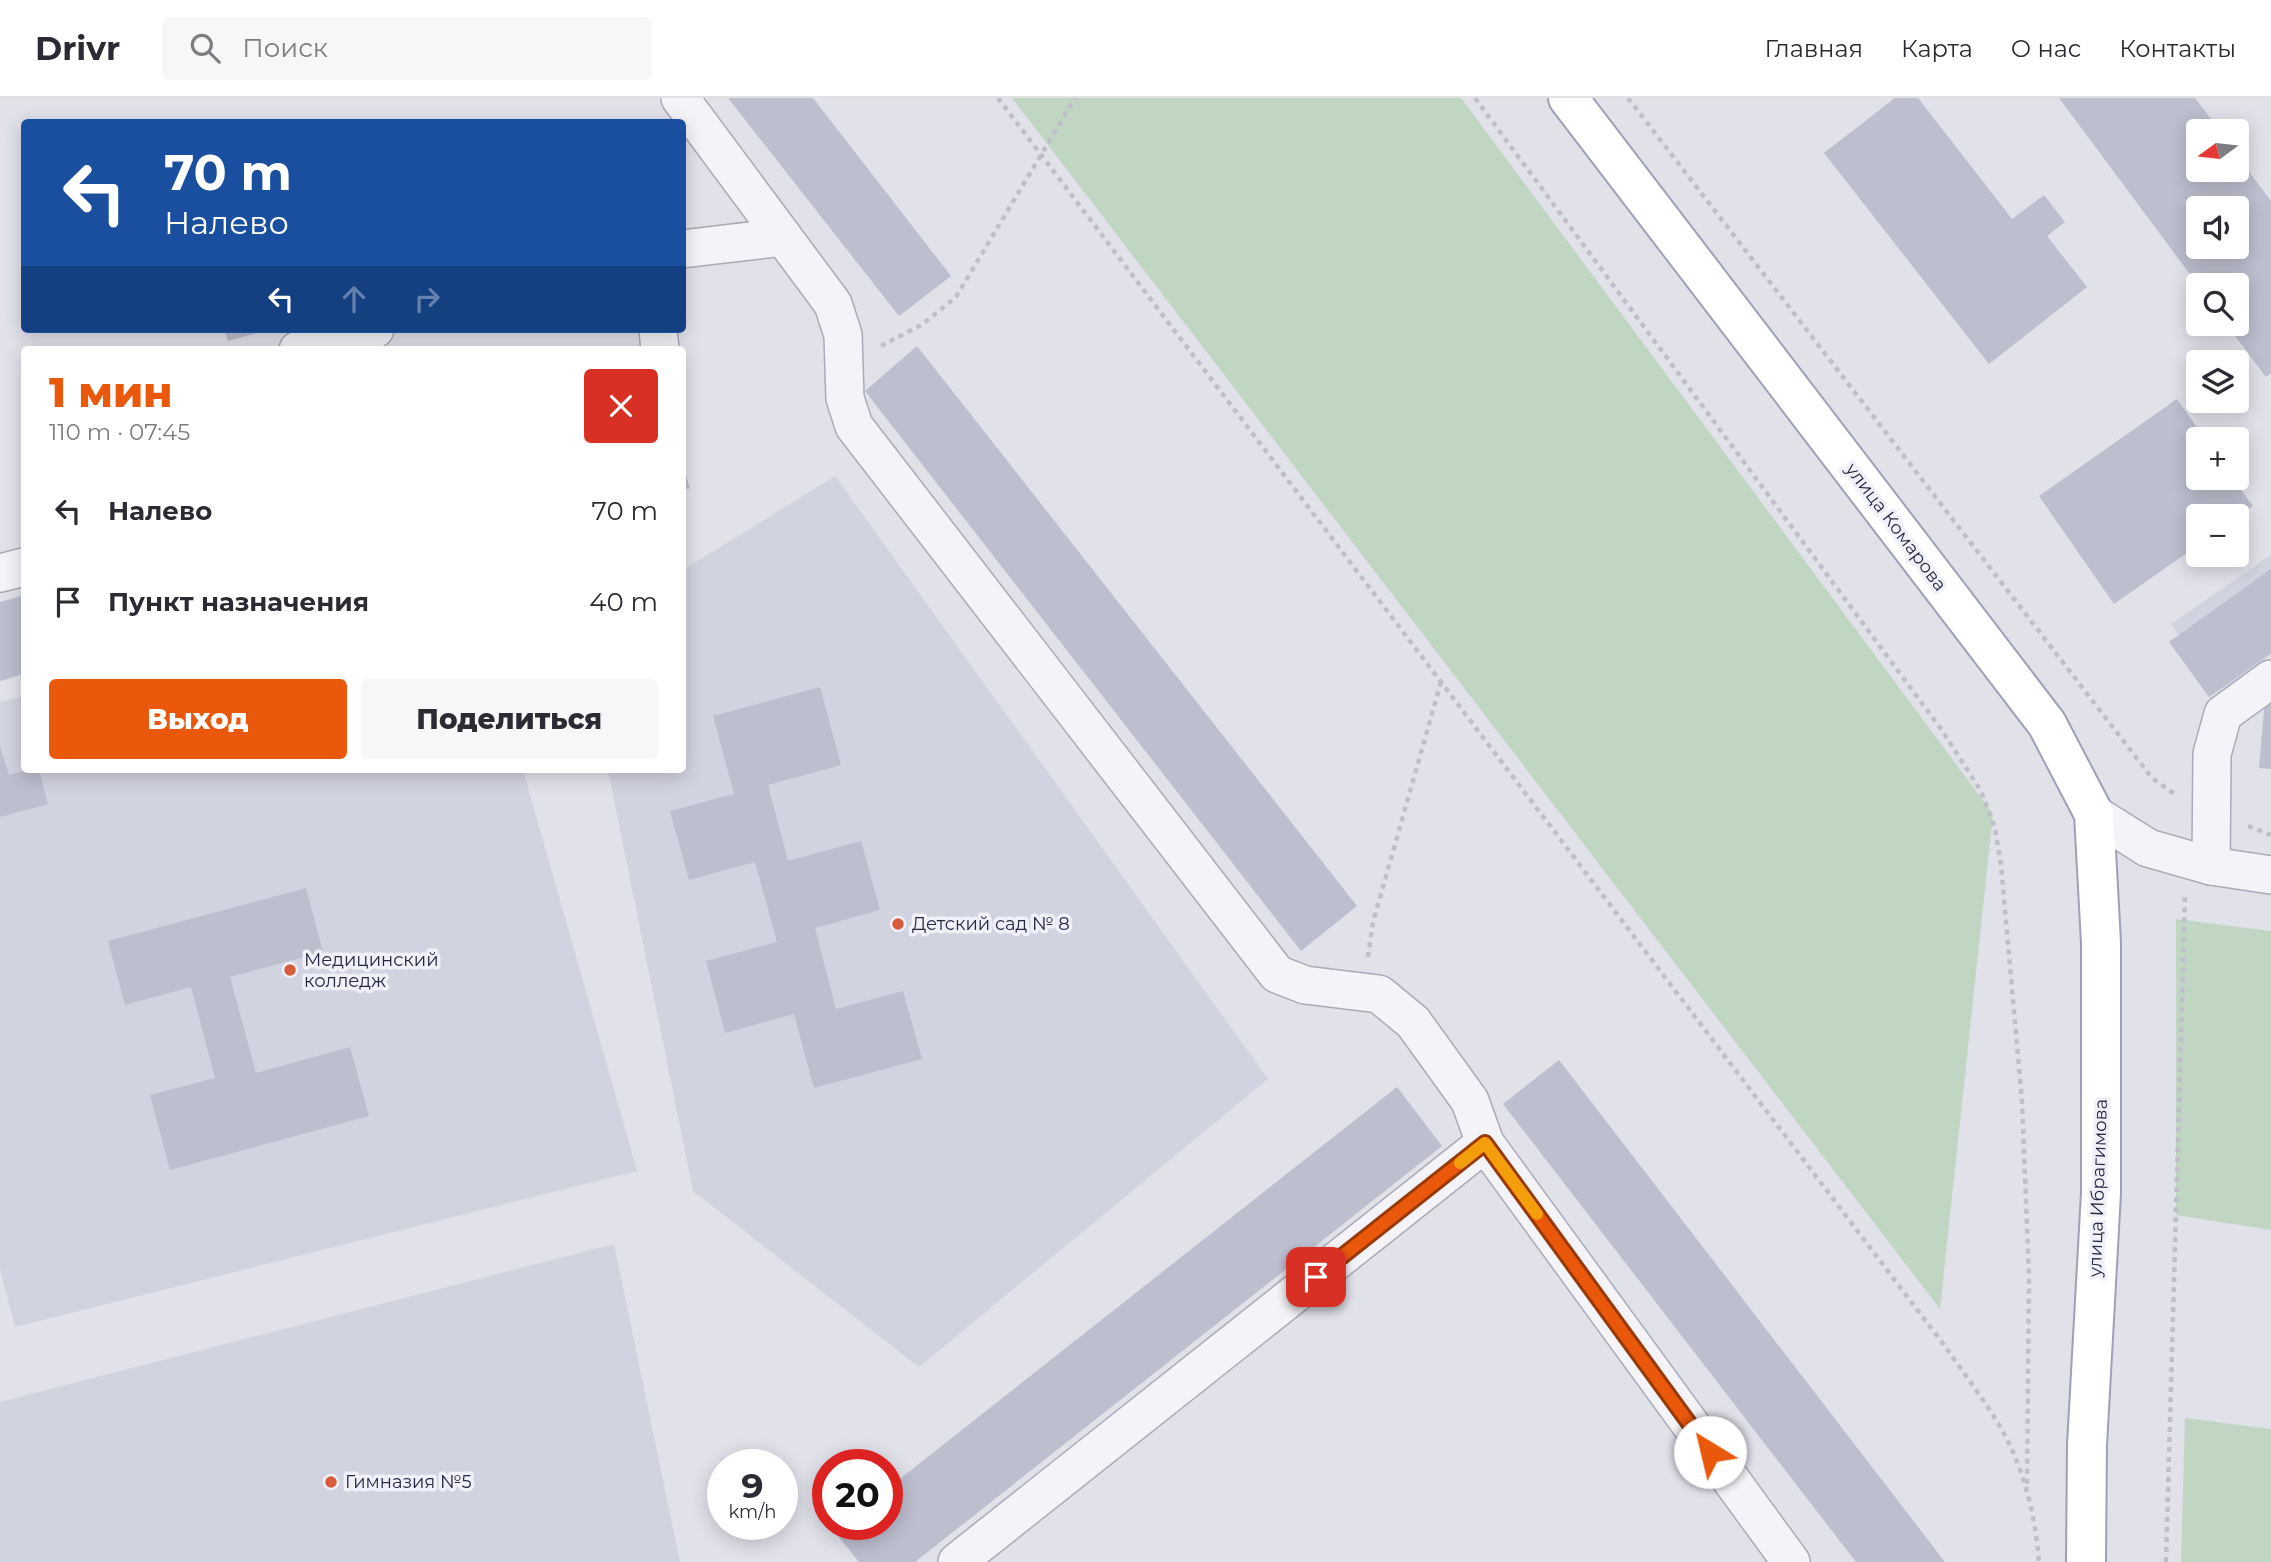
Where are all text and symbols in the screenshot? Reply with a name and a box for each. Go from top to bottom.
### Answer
search box [162,17,652,80]
text: Drivr [35,28,120,68]
icon: search [186,29,224,67]
text: Поиск [242,32,328,64]
text: Главная [1765,34,1863,63]
text: Карта [1901,34,1973,63]
text: О нас [2011,34,2081,63]
text: Контакты [2119,34,2236,63]
north arrow [2186,119,2249,182]
map controls [2186,119,2249,567]
text: 70 m [164,143,292,202]
icon: left [49,147,140,238]
button: sound [2186,196,2249,259]
text: Налево [164,203,289,242]
button: search [2186,273,2249,336]
icon: left [262,280,300,318]
icon: ahead [335,280,373,318]
icon: right [408,280,446,318]
button: layers [2186,350,2249,413]
text: 1 мин [49,366,173,418]
button: close [584,369,658,443]
text: 110 m · 07:45 [49,418,190,446]
button: + [2186,427,2249,490]
street label: улица Комарова [1840,458,1951,595]
icon: left [49,492,87,530]
text: Налево [108,495,212,527]
text: 70 m [592,495,658,527]
button: − [2186,504,2249,567]
icon: arrive [49,583,87,621]
text: Пункт назначения [108,586,369,618]
text: 40 m [589,586,658,618]
button: Выход [49,679,347,759]
button: Поделиться [361,679,658,759]
place label: Детский сад № 8 [912,913,1070,935]
marker: Детский сад № 8 [890,916,906,932]
place label: Медицинский колледж [304,949,439,992]
marker: Медицинский колледж [282,962,298,978]
street label: улица Ибрагимова [2084,1098,2112,1279]
pin [1286,1247,1346,1307]
icon: arrive [1297,1258,1335,1296]
position arrow [1673,1415,1747,1489]
speed limit sign: 20 [812,1449,903,1540]
text: 9 [741,1464,764,1507]
place label: Гимназия №5 [345,1471,472,1493]
marker: Гимназия №5 [323,1474,339,1490]
text: km/h [728,1501,777,1523]

